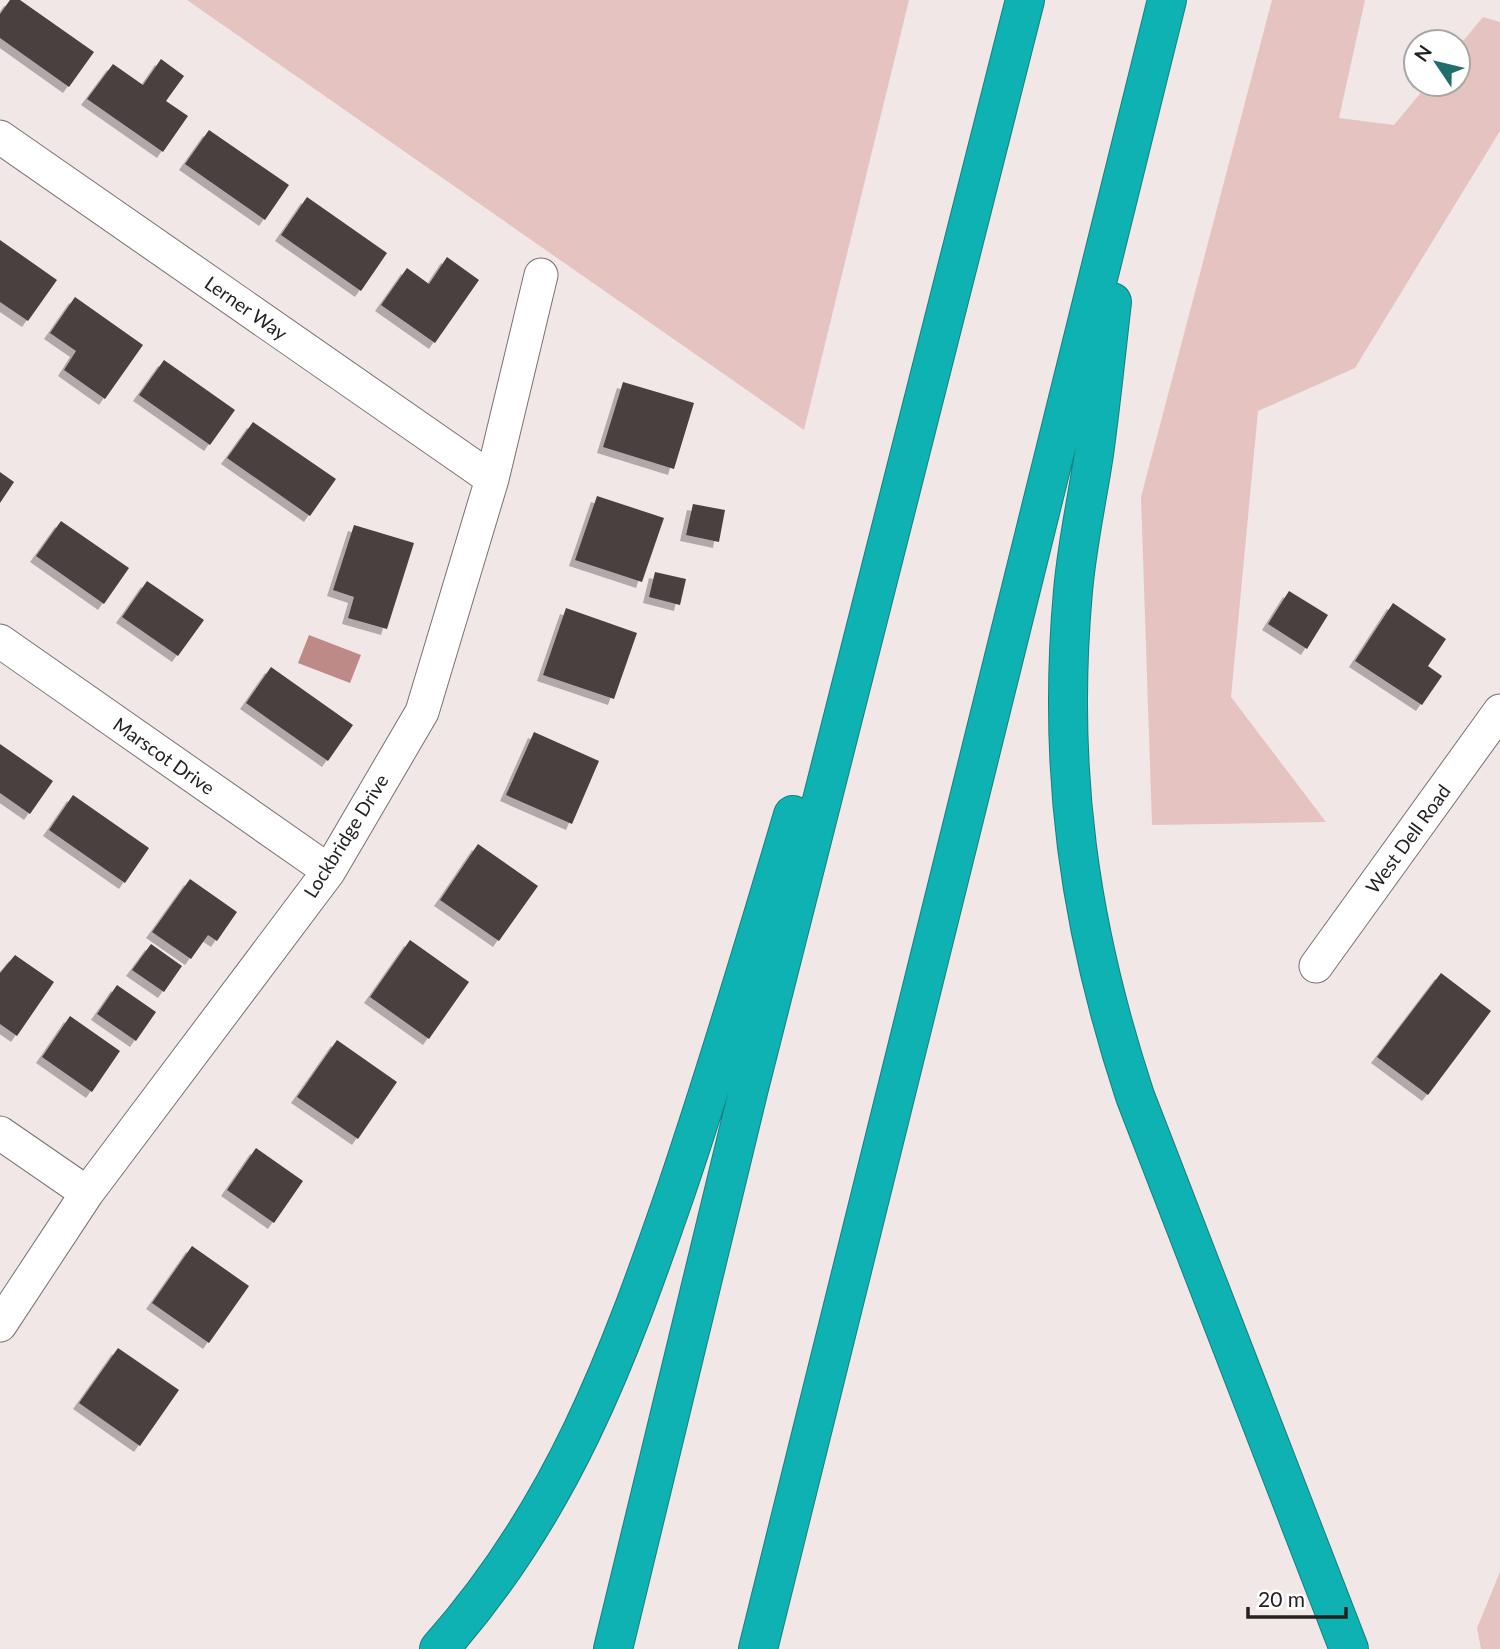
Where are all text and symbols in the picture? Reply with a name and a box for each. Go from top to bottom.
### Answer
north arrow [1402,28,1472,98]
text: N [1409,40,1436,66]
street label: Lerner Way [201,271,292,344]
street label: Marscot Drive [109,712,219,799]
street label: Lockbridge Drive [298,770,393,902]
street label: West Dell Road [1360,780,1455,898]
scale bar [1248,1576,1346,1620]
text: 20 m [1258,1586,1305,1611]

